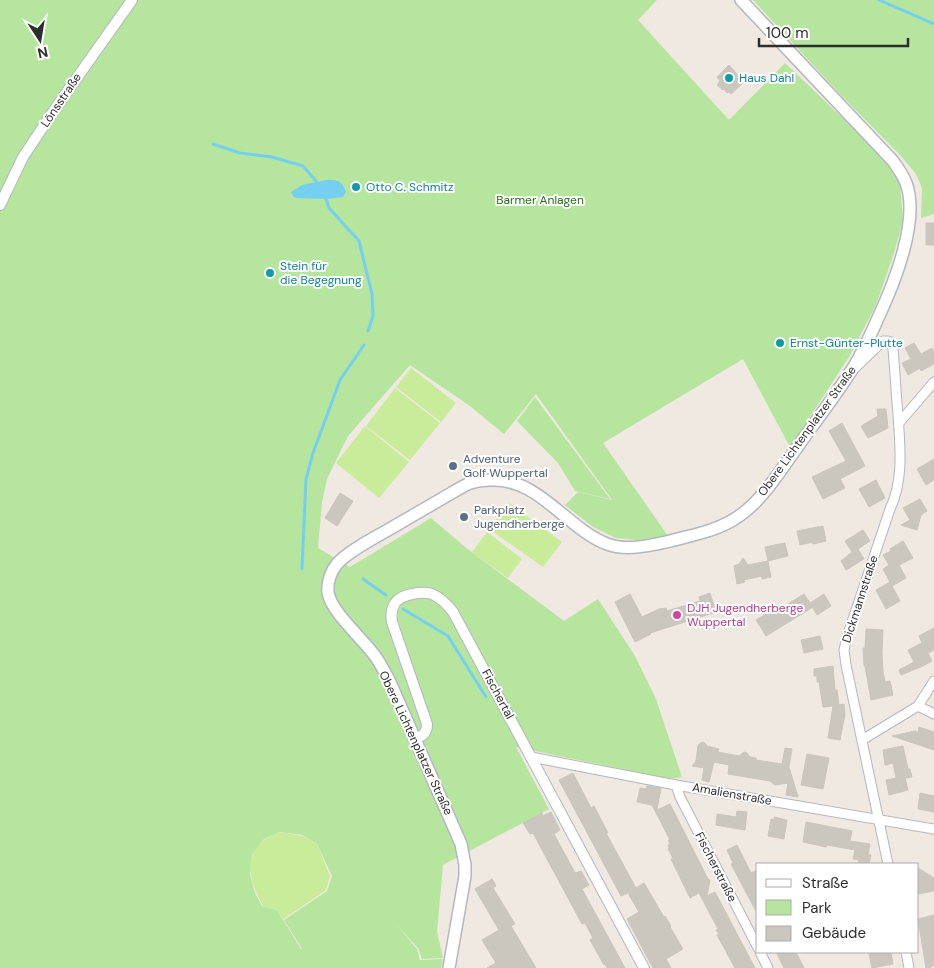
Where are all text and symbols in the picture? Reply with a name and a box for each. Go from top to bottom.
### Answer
north arrow [15,15,65,65]
scale bar [759,15,908,47]
text: 100 m [766,23,809,43]
text: N [36,43,50,63]
street label: Lönsstraße [37,70,85,130]
place label: Haus Dahl [739,70,794,86]
marker: Haus Dahl [723,72,735,84]
place label: Otto C. Schmitz [366,179,454,195]
marker: Otto C. Schmitz [350,181,362,193]
park label: Barmer Anlagen [496,192,584,208]
place label: Stein für die Begegnung [280,258,362,288]
marker: Stein für die Begegnung [264,267,276,279]
place label: Ernst-Günter-Plutte [790,335,903,351]
marker: Ernst-Günter-Plutte [774,337,786,349]
street label: Obere Lichtenplatzer Straße [754,362,860,499]
place label: Adventure Golf Wuppertal [463,451,548,481]
marker: Adventure Golf Wuppertal [447,460,459,472]
place label: Parkplatz Jugendherberge [474,502,565,532]
marker: Parkplatz Jugendherberge [458,511,470,523]
street label: Dickmannstraße [838,553,882,645]
place label: DJH Jugendherberge Wuppertal [687,600,803,630]
marker: DJH Jugendherberge Wuppertal [671,609,683,621]
street label: Fischertal [478,666,518,722]
street label: Obere Lichtenplatzer Straße [375,668,457,818]
street label: Amalienstraße [691,779,773,809]
street label: Fischerstraße [692,829,741,905]
legend [756,863,919,953]
text: Straße [802,873,849,893]
text: Park [802,898,832,918]
text: Gebäude [802,923,866,943]

